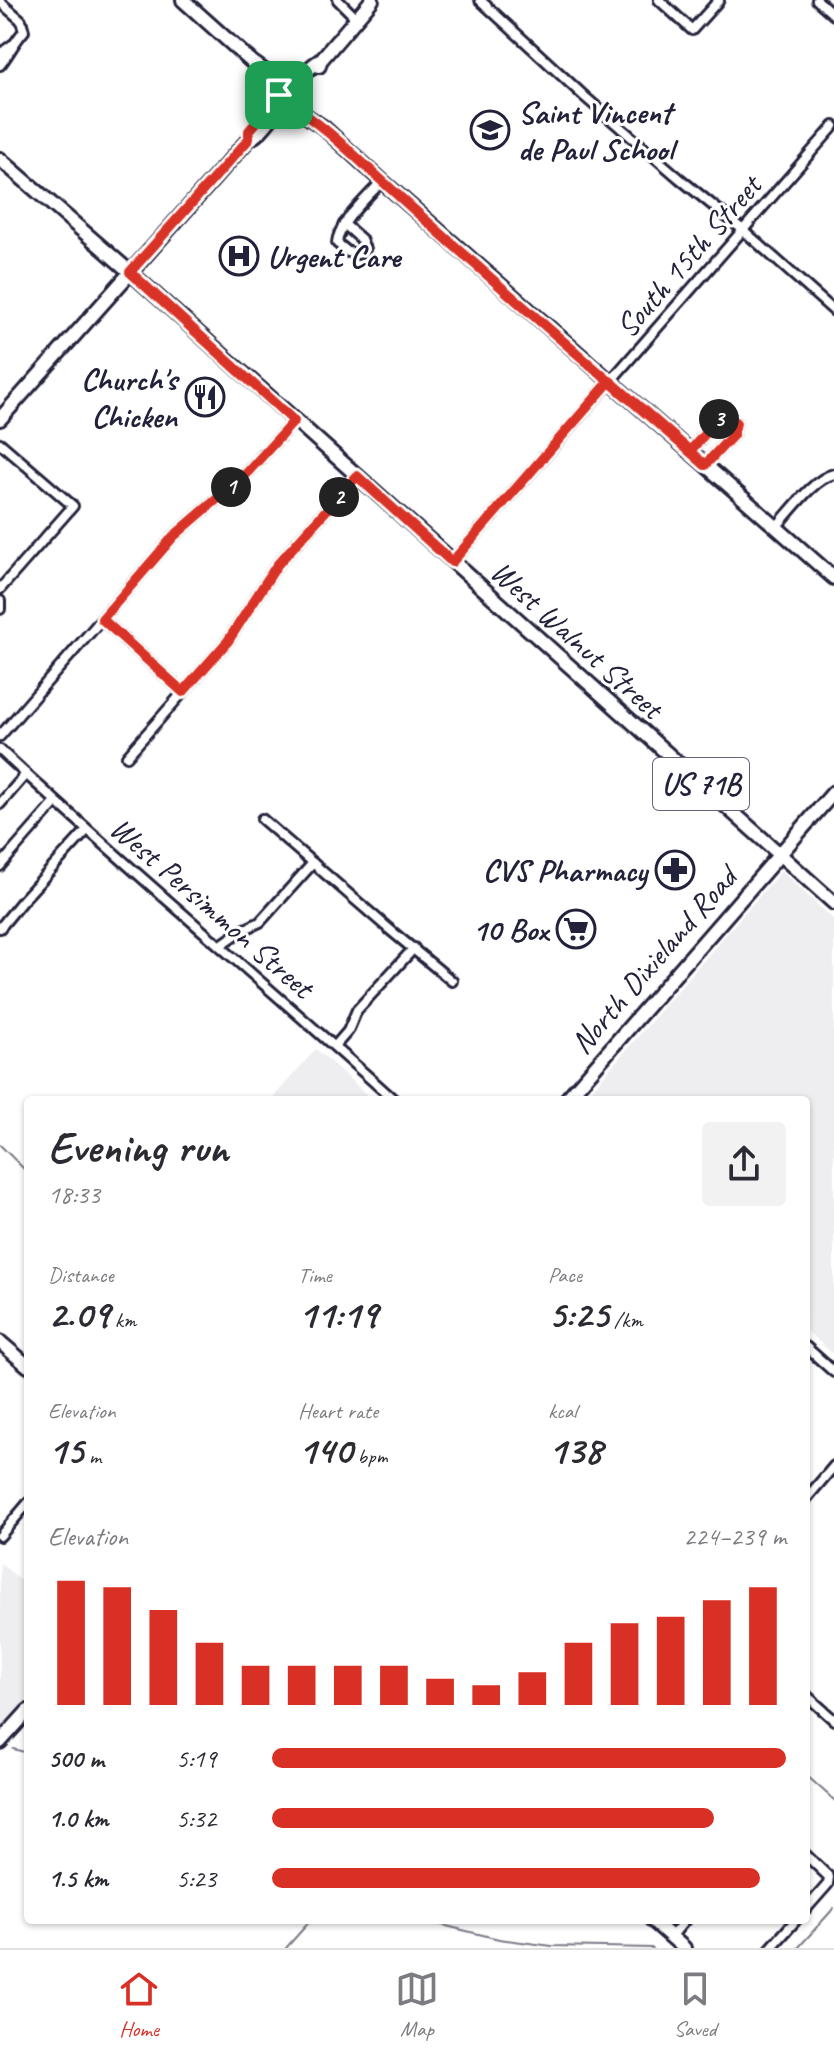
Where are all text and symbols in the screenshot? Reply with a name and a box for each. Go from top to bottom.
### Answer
pin [245,61,313,129]
icon: arrive [257,73,301,117]
place label: Saint Vincent de Paul School [518,92,679,170]
school or university icon: Saint Vincent de Paul School [469,109,511,151]
street label: South 15th Street [607,164,772,346]
hospital icon: Urgent Care [218,235,260,277]
place label: Urgent Care [267,236,403,277]
place label: Church's Chicken [81,359,180,437]
restaurant icon: Church's Chicken [184,376,226,418]
pin: 3 [699,399,739,439]
text: 3 [714,405,724,433]
pin: 1 [211,467,251,507]
text: 1 [226,473,236,501]
pin: 2 [319,477,359,517]
text: 2 [334,483,344,511]
street label: West Walnut Street [482,551,674,730]
road number: US 71B [653,758,749,810]
street label: West Persimmon Street [102,808,324,1009]
pharmacy icon: CVS Pharmacy [654,849,696,891]
place label: CVS Pharmacy [483,850,650,891]
street label: North Dixieland Road [561,854,749,1062]
supermarket icon: 10 Box [555,908,597,950]
place label: 10 Box [472,909,551,950]
text: Evening run [48,1120,228,1175]
button: share [702,1122,786,1206]
text: 18:33 [48,1178,100,1211]
text: Distance [48,1261,114,1289]
text: Time [298,1261,332,1289]
text: Pace [548,1261,582,1289]
text: 2.09 [48,1289,109,1339]
text: 11:19 [298,1289,377,1339]
text: 5:25 [548,1289,609,1339]
text: km [109,1306,136,1334]
text: /km [609,1306,643,1334]
text: Elevation [48,1397,116,1425]
text: Heart rate [298,1397,378,1425]
text: kcal [548,1397,577,1425]
text: 15 [48,1425,83,1475]
text: 140 [298,1425,352,1475]
text: 138 [548,1425,602,1475]
text: m [83,1442,101,1470]
text: bpm [352,1442,388,1470]
text: Elevation [48,1520,128,1553]
text: 224–239 m [683,1520,786,1553]
text: 500 m [48,1742,104,1775]
text: 5:19 [176,1742,216,1775]
text: 1.0 km [48,1802,108,1835]
text: 5:32 [176,1802,216,1835]
text: 1.5 km [48,1862,108,1895]
text: 5:23 [176,1862,216,1895]
tab: Home [117,1967,161,2043]
tab: Map [395,1967,439,2043]
tab: Saved [673,1967,717,2043]

